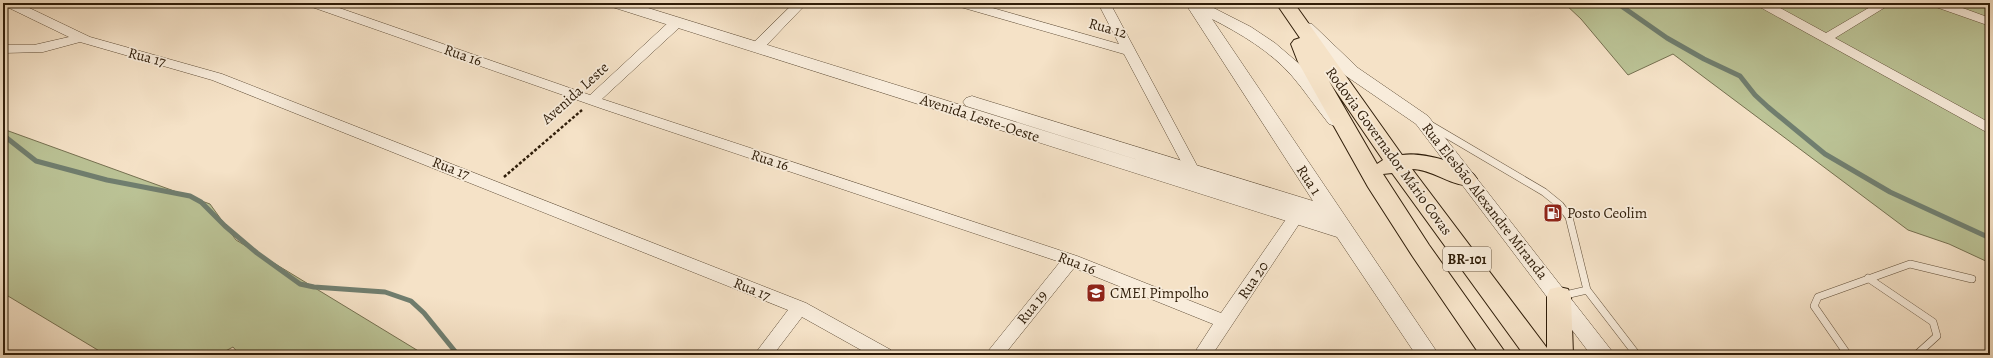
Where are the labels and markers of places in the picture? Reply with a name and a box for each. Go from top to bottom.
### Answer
fuel station icon: Posto Ceolim [1542,202,1564,224]
place label: Posto Ceolim [1567,203,1648,223]
school or university icon: CMEI Pimpolho [1085,282,1107,304]
place label: CMEI Pimpolho [1110,283,1209,303]

